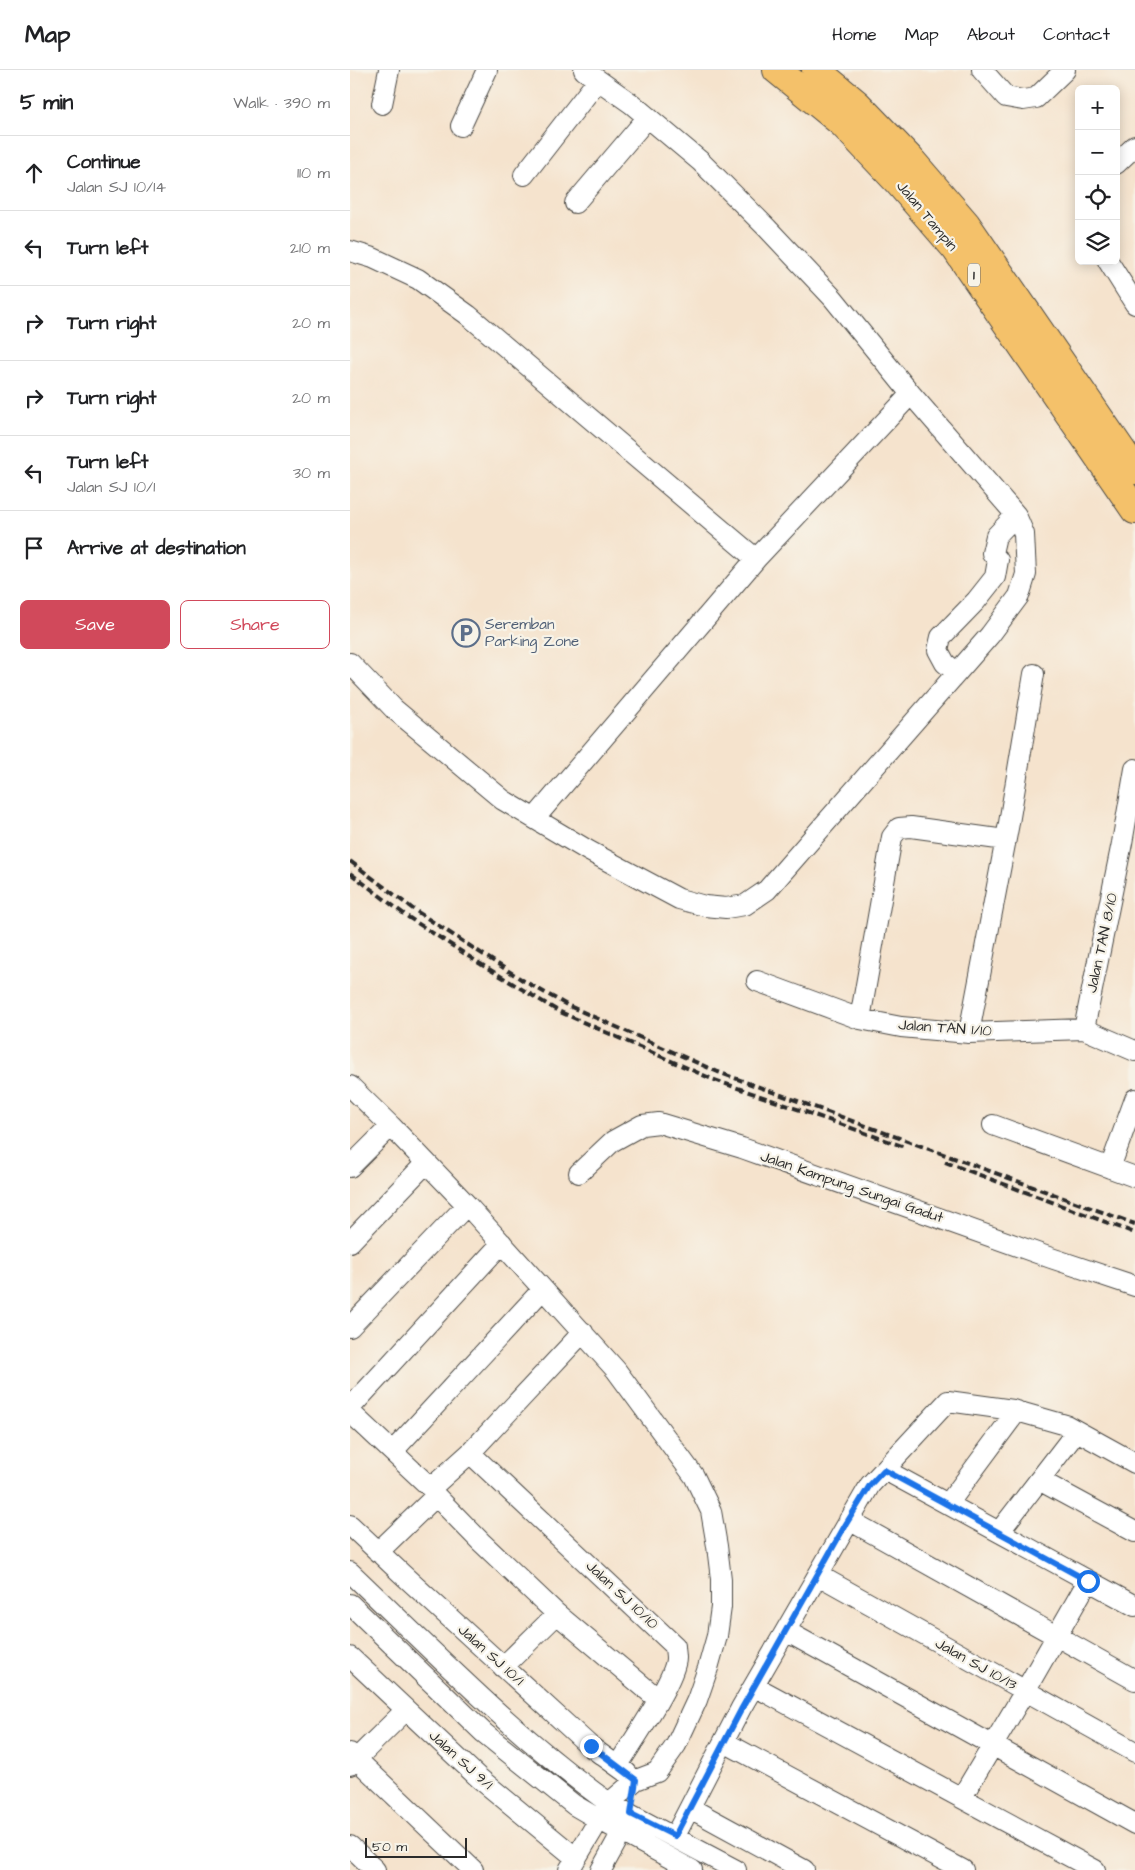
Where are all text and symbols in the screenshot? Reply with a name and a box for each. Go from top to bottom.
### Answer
text: Map [25,18,70,52]
text: Home [832,22,877,47]
text: Map [905,22,939,47]
text: About [967,22,1015,47]
text: Contact [1043,22,1110,47]
map controls [1075,85,1120,265]
button: + [1075,85,1120,130]
text: 5 min [20,88,73,117]
text: Walk · 390 m [233,92,330,114]
button: − [1075,130,1120,175]
text: Continue [67,149,141,176]
icon: ahead [20,159,48,187]
text: 110 m [297,162,330,184]
button: locate [1075,175,1120,220]
text: Jalan SJ 10/14 [67,176,166,198]
street label: Jalan Tampin [891,176,963,256]
button: layers [1075,220,1120,265]
icon: left [20,234,48,262]
text: Turn left [67,235,148,262]
text: 210 m [290,237,330,259]
road number: 1 [968,264,980,286]
icon: right [20,309,48,337]
text: Turn right [67,310,156,337]
text: 20 m [292,312,330,334]
icon: right [20,384,48,412]
text: Turn right [67,385,156,412]
text: 20 m [292,387,330,409]
text: Turn left [67,449,148,476]
icon: left [20,459,48,487]
text: 30 m [293,462,330,484]
text: Jalan SJ 10/1 [67,476,155,498]
icon: arrive [20,534,48,562]
text: Arrive at destination [67,535,246,562]
button: Save [20,600,170,649]
button: Share [180,600,330,649]
place label: Seremban Parking Zone [485,614,579,653]
parking icon: Seremban Parking Zone [451,618,481,648]
street label: Jalan TAN 8/10 [1081,891,1123,995]
street label: Jalan TAN 1/10 [898,1014,993,1042]
street label: Jalan Kampung Sungai Gadut [757,1146,946,1229]
street label: Jalan SJ 10/10 [581,1556,663,1634]
route start [1077,1570,1100,1593]
street label: Jalan SJ 10/1 [453,1620,529,1691]
street label: Jalan SJ 10/13 [931,1633,1021,1695]
street label: Jalan SJ 9/1 [424,1725,498,1795]
route end [580,1735,603,1758]
scale bar [365,1835,468,1858]
text: 50 m [372,1837,407,1857]

